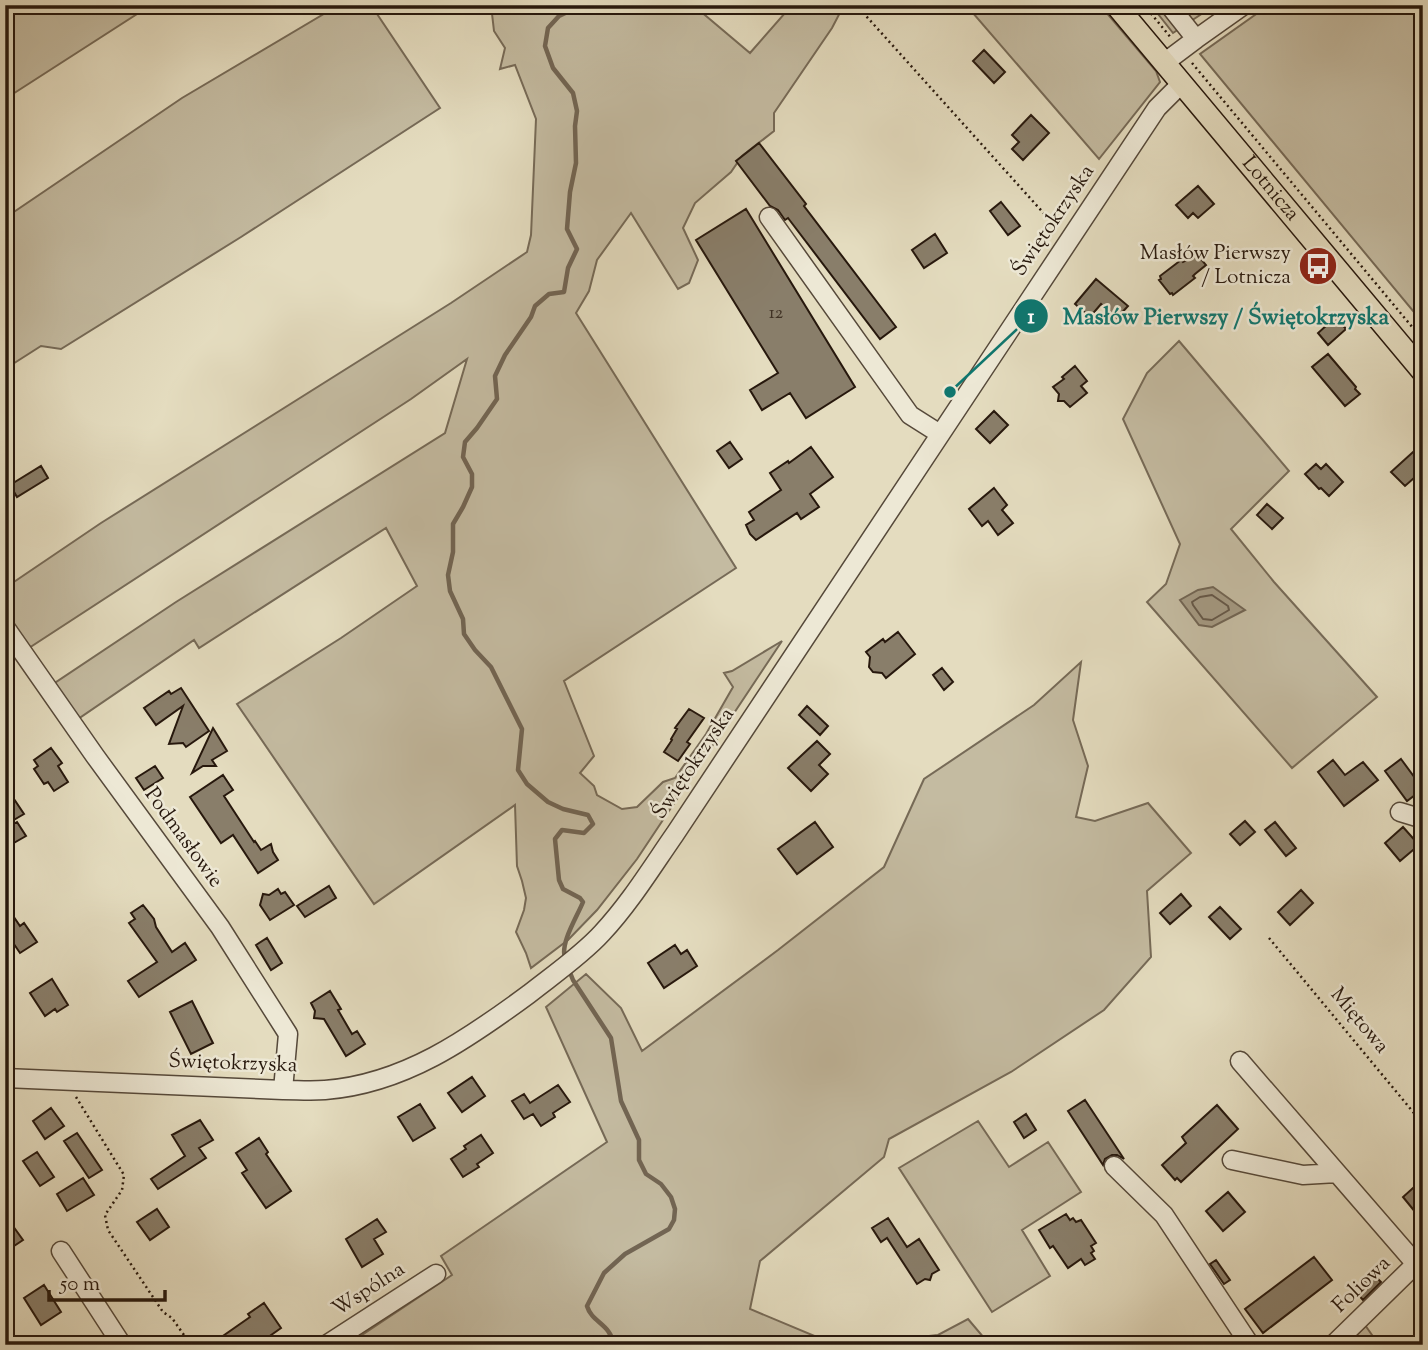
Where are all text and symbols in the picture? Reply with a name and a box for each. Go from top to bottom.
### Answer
street label: Lotnicza [1234,150,1306,228]
street label: Świętokrzyska [1005,159,1103,283]
place label: Masłów Pierwszy / Lotnicza [1140,239,1292,293]
bus stop icon: Masłów Pierwszy / Lotnicza [1297,245,1339,287]
callout: Masłów Pierwszy / Świętokrzyska [1014,294,1403,338]
house number: 12 [769,301,784,327]
text: Masłów Pierwszy / Świętokrzyska [1063,301,1390,335]
text: 1 [1027,303,1035,333]
street label: Świętokrzyska [645,702,743,826]
street label: Podmasłowie [136,782,230,894]
street label: Miętowa [1322,981,1396,1061]
street label: Świętokrzyska [168,1047,298,1081]
street label: Foliowa [1326,1249,1398,1320]
street label: Wspólna [327,1255,412,1325]
scale bar [49,1259,164,1303]
text: 50 m [59,1270,100,1300]

